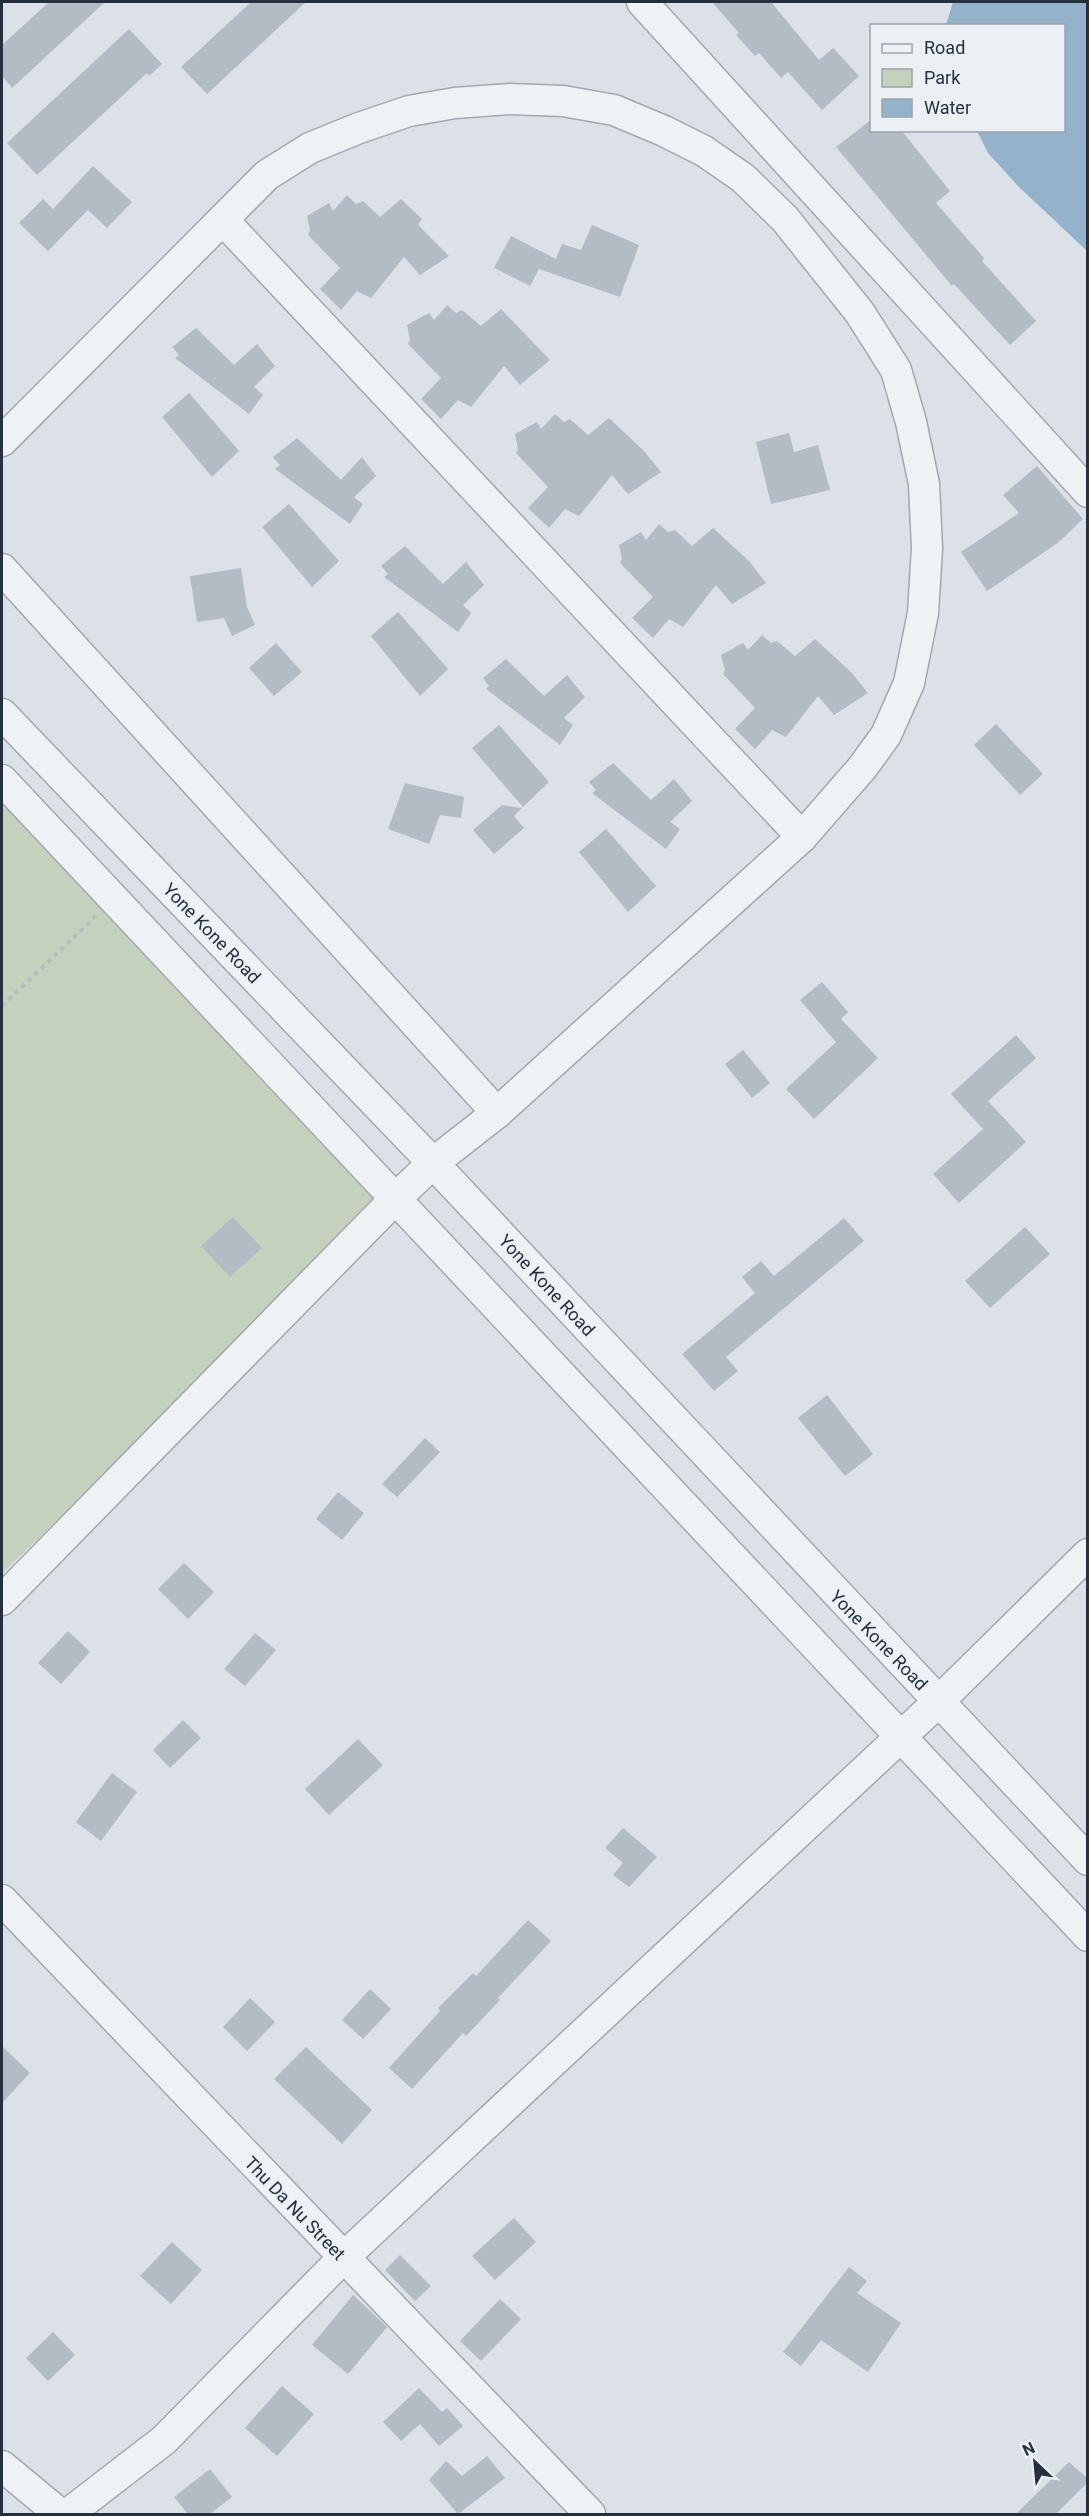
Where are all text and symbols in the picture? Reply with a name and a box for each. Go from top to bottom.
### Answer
legend [870,24,1065,132]
text: Road [924,37,965,58]
text: Park [924,67,961,88]
text: Water [924,97,971,118]
street label: Yone Kone Road [159,879,265,987]
street label: Yone Kone Road [495,1230,599,1340]
street label: Yone Kone Road [826,1586,932,1694]
street label: Thu Da Nu Street [240,2152,350,2264]
north arrow [1005,2432,1065,2492]
text: N [1019,2438,1038,2460]

